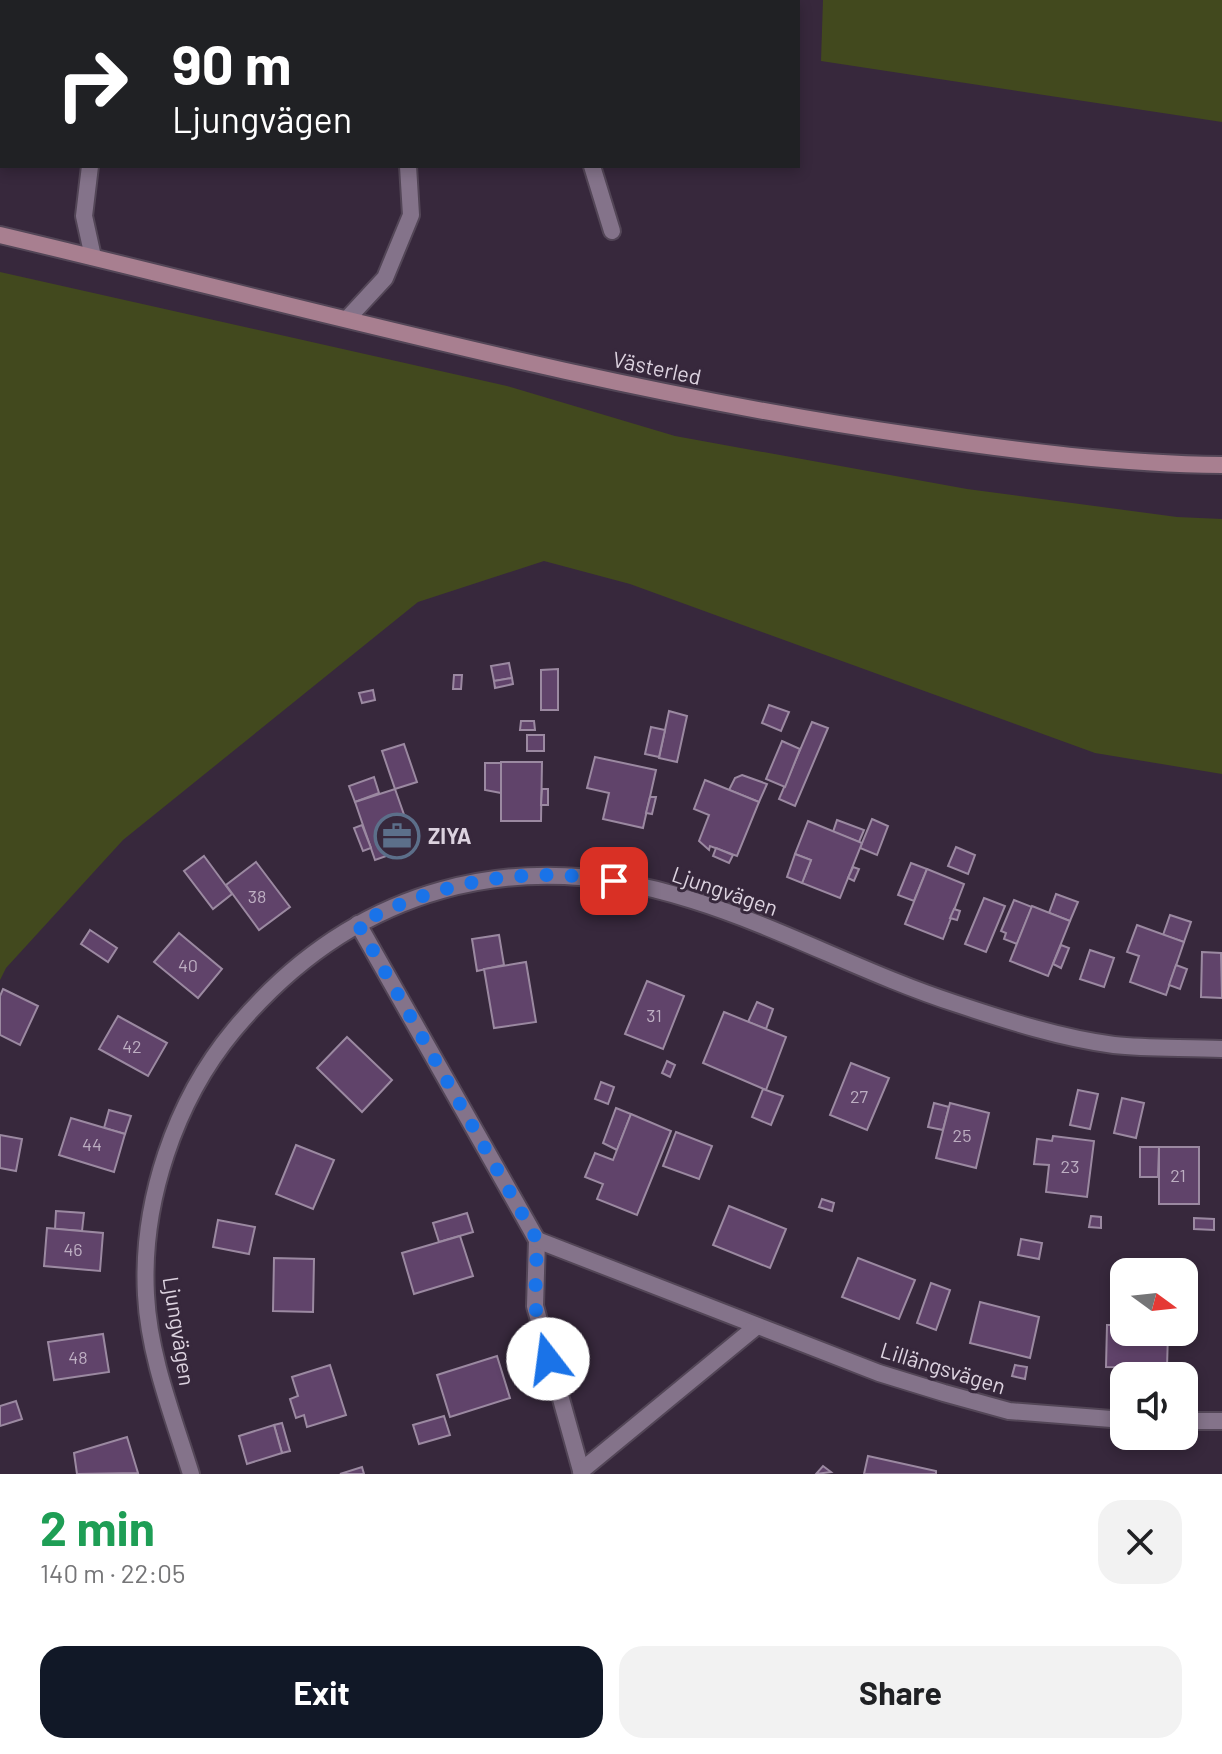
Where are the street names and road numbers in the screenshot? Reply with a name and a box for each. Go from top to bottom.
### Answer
street label: Västerled [611,345,704,389]
street label: Ljungvägen [669,860,782,920]
street label: Ljungvägen [159,1274,201,1387]
street label: Lillängsvägen [878,1336,1009,1398]

